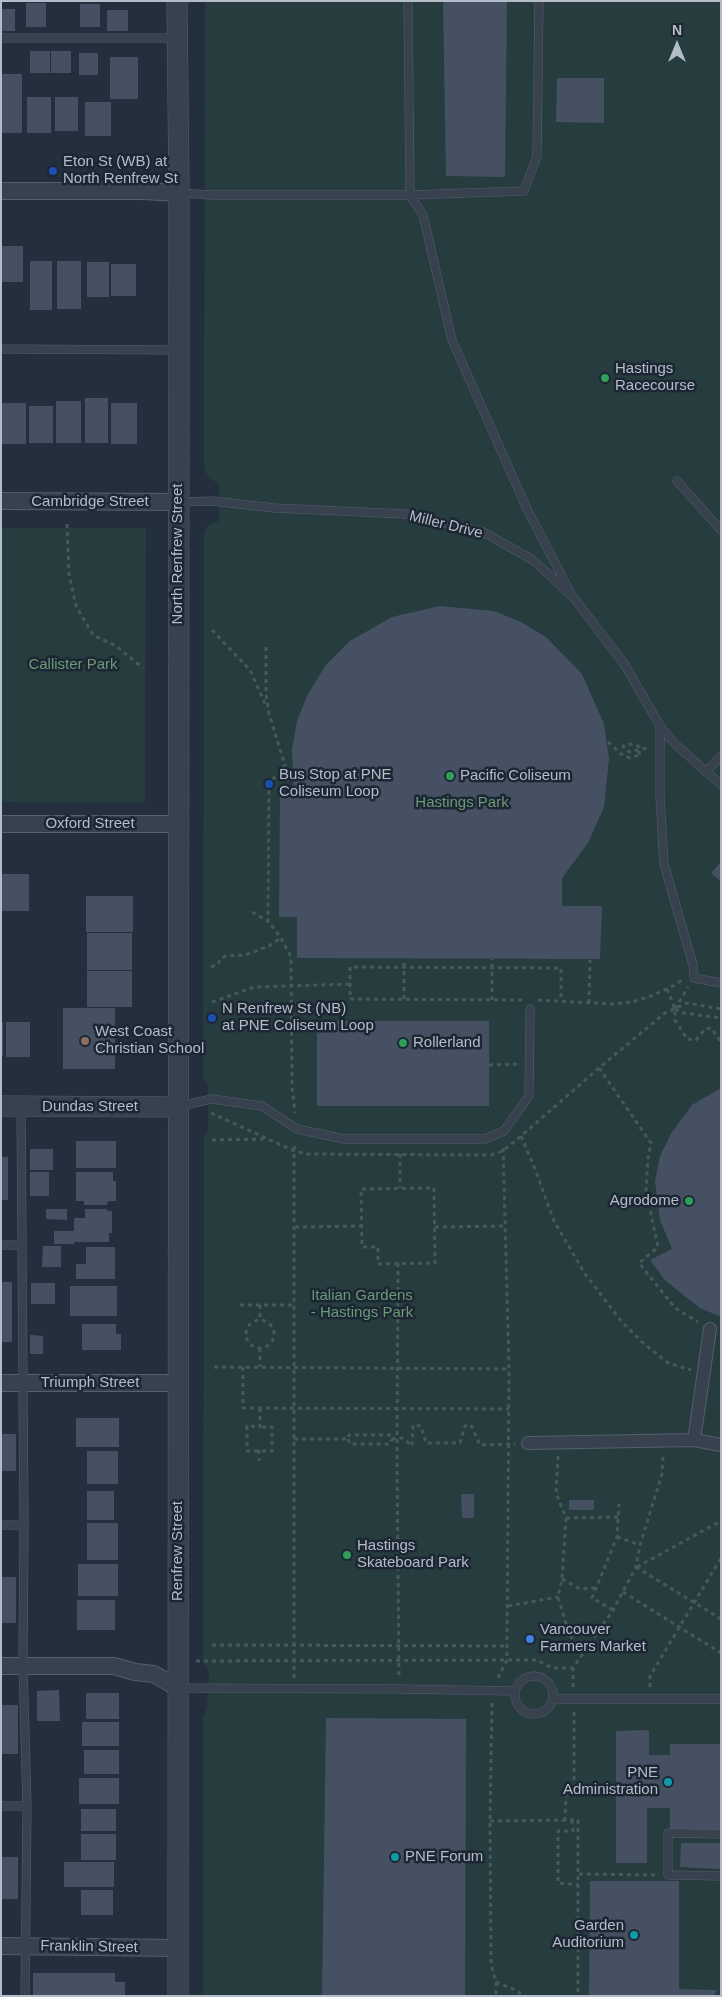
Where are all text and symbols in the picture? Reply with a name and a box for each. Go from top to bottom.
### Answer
north arrow [652,20,702,70]
text: N [672,22,682,38]
place label: Eton St (WB) at North Renfrew St [63,153,178,188]
marker: Eton St (WB) at North Renfrew St [47,165,59,177]
place label: Hastings Racecourse [615,360,695,395]
marker: Hastings Racecourse [599,372,611,384]
street label: North Renfrew Street [169,484,187,624]
street label: Cambridge Street [31,493,149,511]
street label: Miller Drive [407,507,485,543]
park label: Callister Park [28,656,118,674]
place label: Bus Stop at PNE Coliseum Loop [279,766,392,801]
place label: Pacific Coliseum [460,767,571,785]
marker: Pacific Coliseum [444,770,456,782]
marker: Bus Stop at PNE Coliseum Loop [263,778,275,790]
park label: Hastings Park [415,794,509,812]
street label: Oxford Street [45,815,135,833]
place label: N Renfrew St (NB) at PNE Coliseum Loop [222,1000,374,1035]
marker: N Renfrew St (NB) at PNE Coliseum Loop [206,1012,218,1024]
place label: West Coast Christian School [95,1023,204,1058]
place label: Rollerland [413,1034,481,1052]
marker: West Coast Christian School [79,1035,91,1047]
marker: Rollerland [397,1037,409,1049]
street label: Dundas Street [42,1098,138,1116]
place label: Agrodome [610,1192,679,1210]
marker: Agrodome [683,1195,695,1207]
park label: Italian Gardens - Hastings Park [311,1287,413,1322]
street label: Triumph Street [41,1374,139,1392]
street label: Renfrew Street [169,1501,187,1601]
place label: Hastings Skateboard Park [357,1537,469,1572]
marker: Hastings Skateboard Park [341,1549,353,1561]
place label: Vancouver Farmers Market [540,1621,646,1656]
marker: Vancouver Farmers Market [524,1633,536,1645]
place label: PNE Administration [563,1764,658,1799]
marker: PNE Administration [662,1776,674,1788]
place label: PNE Forum [405,1848,483,1866]
marker: PNE Forum [389,1851,401,1863]
place label: Garden Auditorium [552,1917,624,1952]
marker: Garden Auditorium [628,1929,640,1941]
street label: Franklin Street [40,1937,138,1957]

